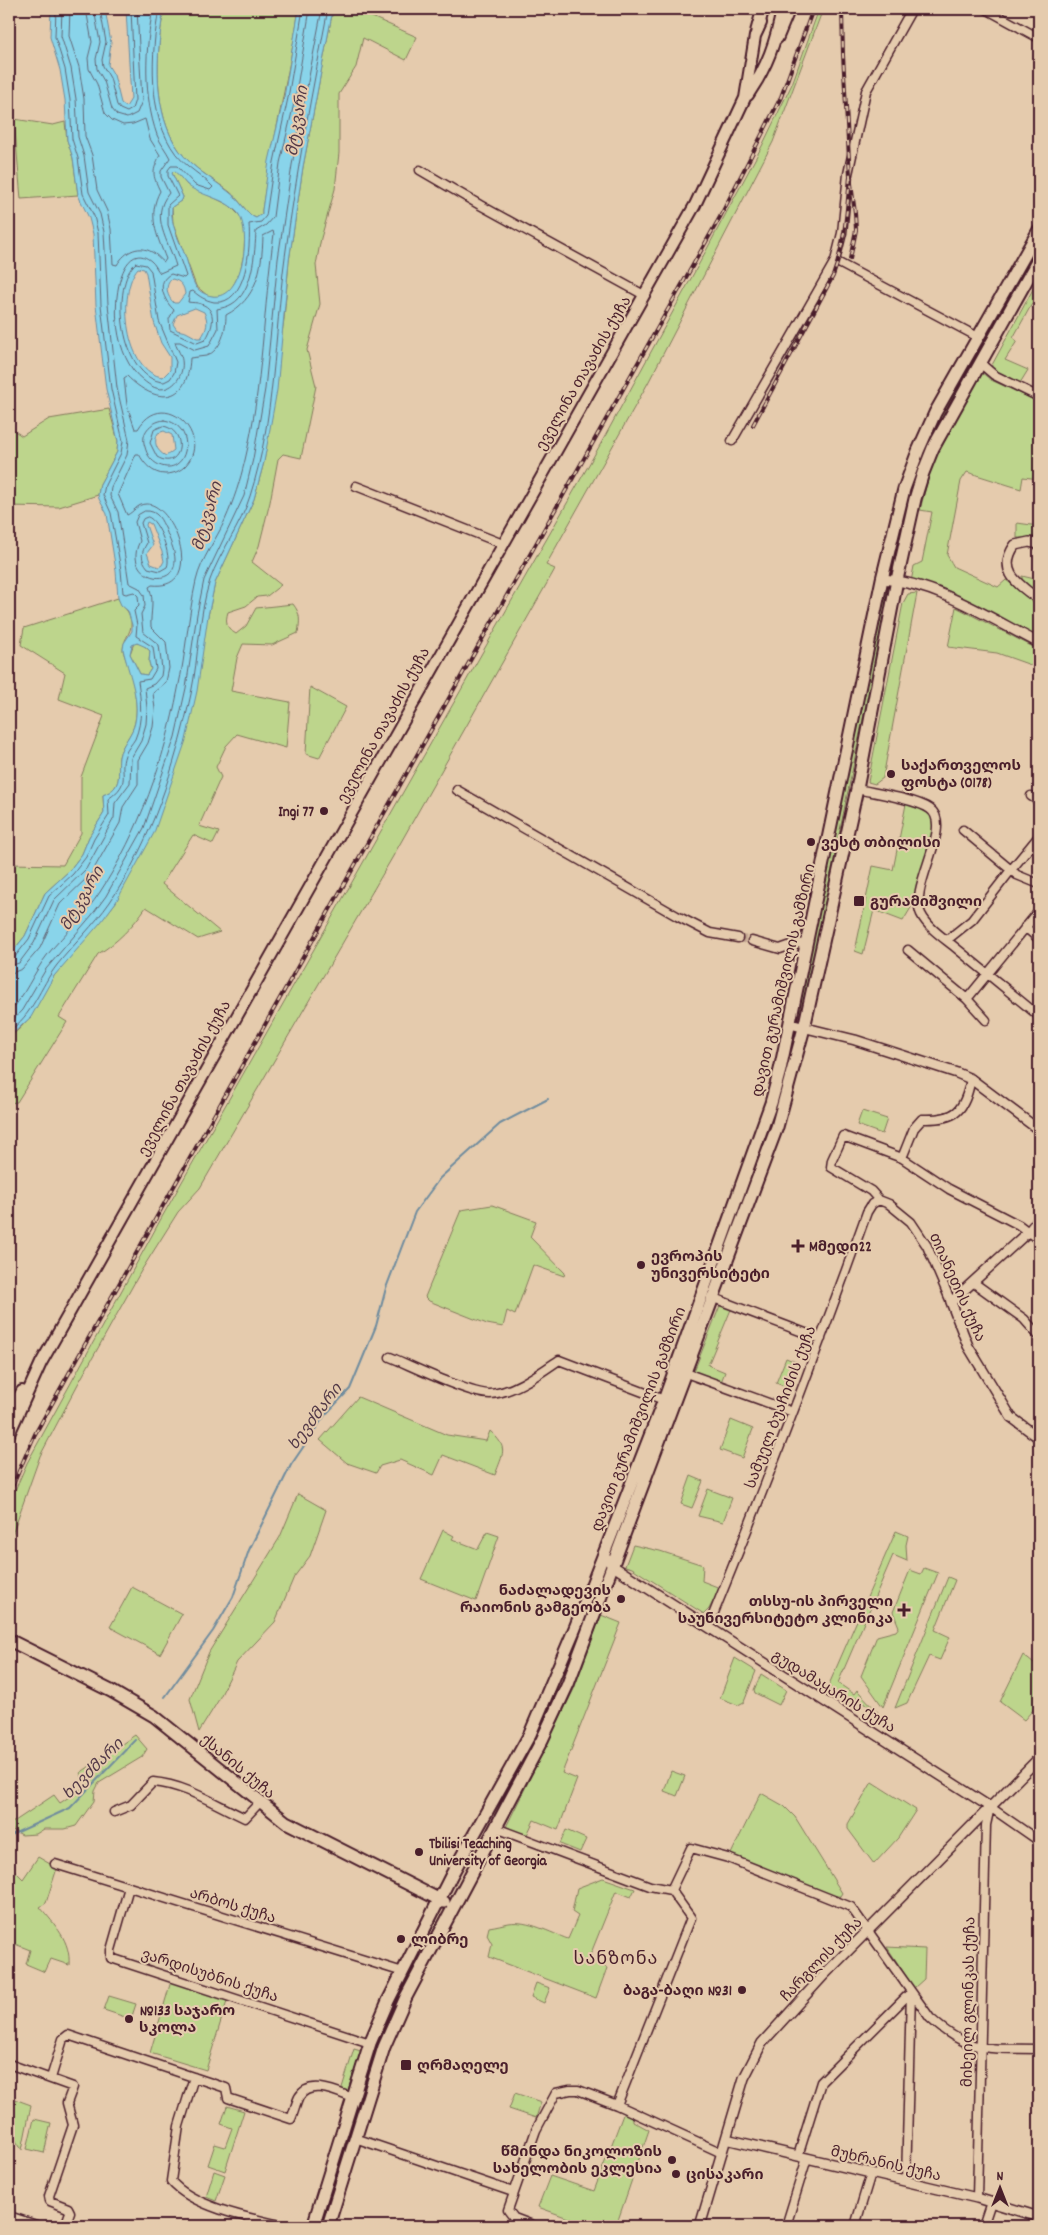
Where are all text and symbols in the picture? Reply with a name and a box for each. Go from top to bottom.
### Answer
water label: მტკვარი [282,84,315,158]
street label: ეველინა თავაძის ქუჩა [531,293,638,455]
water label: მტკვარი [188,479,229,554]
street label: ეველინა თავაძის ქუჩა [333,644,437,808]
place label: საქართველოს ფოსტა (0178) [901,756,1021,795]
marker: საქართველოს ფოსტა (0178) [885,768,897,780]
place label: Ingi 77 [278,802,314,824]
marker: Ingi 77 [318,805,330,817]
place label: ვესტ თბილისი [821,833,941,855]
marker: ვესტ თბილისი [805,836,817,848]
water label: მტკვარი [56,862,111,936]
street label: დავით გურამიშვილის გამზირი [747,862,823,1099]
place label: გურამიშვილი [870,892,982,914]
marker: გურამიშვილი [852,894,866,908]
street label: ეველინა თავაძის ქუჩა [134,997,238,1161]
street label: თიანეთის ქუჩა [922,1230,990,1346]
place label: Mმედი22 [809,1237,872,1259]
marker: Mმედი22 [791,1239,805,1253]
place label: ევროპის უნივერსიტეტი [651,1247,770,1286]
marker: ევროპის უნივერსიტეტი [635,1259,647,1271]
street label: დავით გურამიშვილის გამზირი [587,1304,693,1535]
street label: სამუელ ბუაჩიძის ქუჩა [741,1323,823,1492]
water label: ხევძმარი [283,1379,349,1456]
place label: ნაძალადევის რაიონის გამგეობა [460,1581,611,1620]
place label: თსსუ-ის პირველი საუნივერსიტეტო კლინიკა [678,1592,893,1631]
marker: ნაძალადევის რაიონის გამგეობა [615,1593,627,1605]
marker: თსსუ-ის პირველი საუნივერსიტეტო კლინიკა [897,1603,911,1617]
street label: გუდამაყარის ქუჩა [767,1646,899,1740]
street label: ქსანის ქუჩა [195,1730,279,1805]
water label: ხევძმარი [58,1733,130,1806]
place label: Tbilisi Teaching University of Georgia [429,1834,548,1873]
marker: Tbilisi Teaching University of Georgia [413,1846,425,1858]
street label: არბოს ქუჩა [187,1883,278,1930]
street label: ჩარგლის ქუჩა [776,1913,869,2008]
street label: მიხეილ გლინკას ქუჩა [958,1917,982,2088]
place label: ლიბრე [411,1930,468,1952]
marker: ლიბრე [395,1933,407,1945]
street label: ვარდისუბნის ქუჩა [138,1944,281,2009]
district label: სანზონა [574,1948,658,1973]
place label: ბაგა-ბაღი №31 [623,1981,732,2003]
marker: ბაგა-ბაღი №31 [736,1984,748,1996]
place label: №133 საჯარო სკოლა [139,2001,235,2040]
marker: №133 საჯარო სკოლა [123,2013,135,2025]
place label: ღრმაღელე [417,2056,509,2078]
marker: ღრმაღელე [399,2058,413,2072]
place label: წმინდა ნიკოლოზის სახელობის ეკლესია [493,2142,662,2181]
street label: მუხრანის ქუჩა [828,2142,943,2188]
marker: წმინდა ნიკოლოზის სახელობის ეკლესია [666,2154,678,2166]
north arrow [976,2162,1026,2212]
place label: ცისაკარი [686,2165,763,2187]
text: N [997,2167,1004,2187]
marker: ცისაკარი [670,2168,682,2180]

